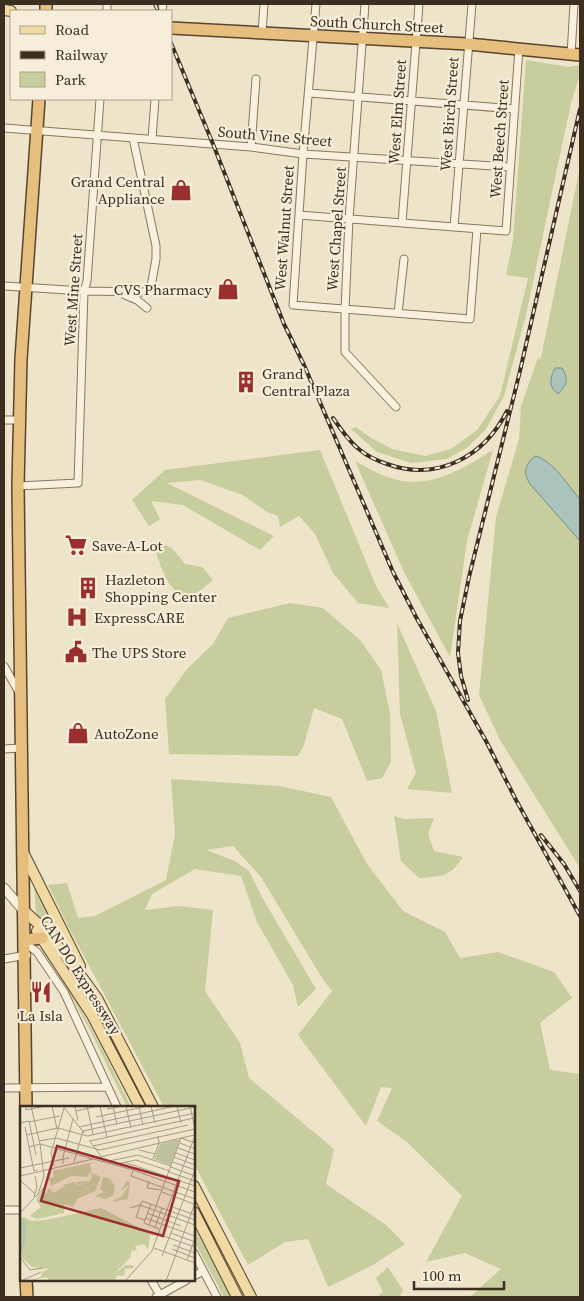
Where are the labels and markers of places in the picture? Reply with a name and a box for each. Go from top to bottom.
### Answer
place label: Grand Central Appliance [71,171,166,209]
shop icon: Grand Central Appliance [168,177,194,203]
shop icon: CVS Pharmacy [215,276,241,302]
place label: CVS Pharmacy [114,279,212,300]
place label: Grand Central Plaza [262,363,350,401]
building icon: Grand Central Plaza [233,369,259,395]
supermarket icon: Save-A-Lot [63,532,89,558]
place label: Save-A-Lot [92,535,163,556]
place label: Hazleton Shopping Center [105,569,217,607]
building icon: Hazleton Shopping Center [75,575,101,601]
hospital icon: ExpressCARE [64,604,90,630]
place label: ExpressCARE [94,607,184,628]
public building icon: The UPS Store [63,639,89,665]
place label: The UPS Store [92,642,187,663]
shop icon: AutoZone [65,720,91,746]
place label: AutoZone [94,723,159,744]
restaurant icon: La Isla [28,979,54,1005]
place label: La Isla [19,1005,63,1026]

